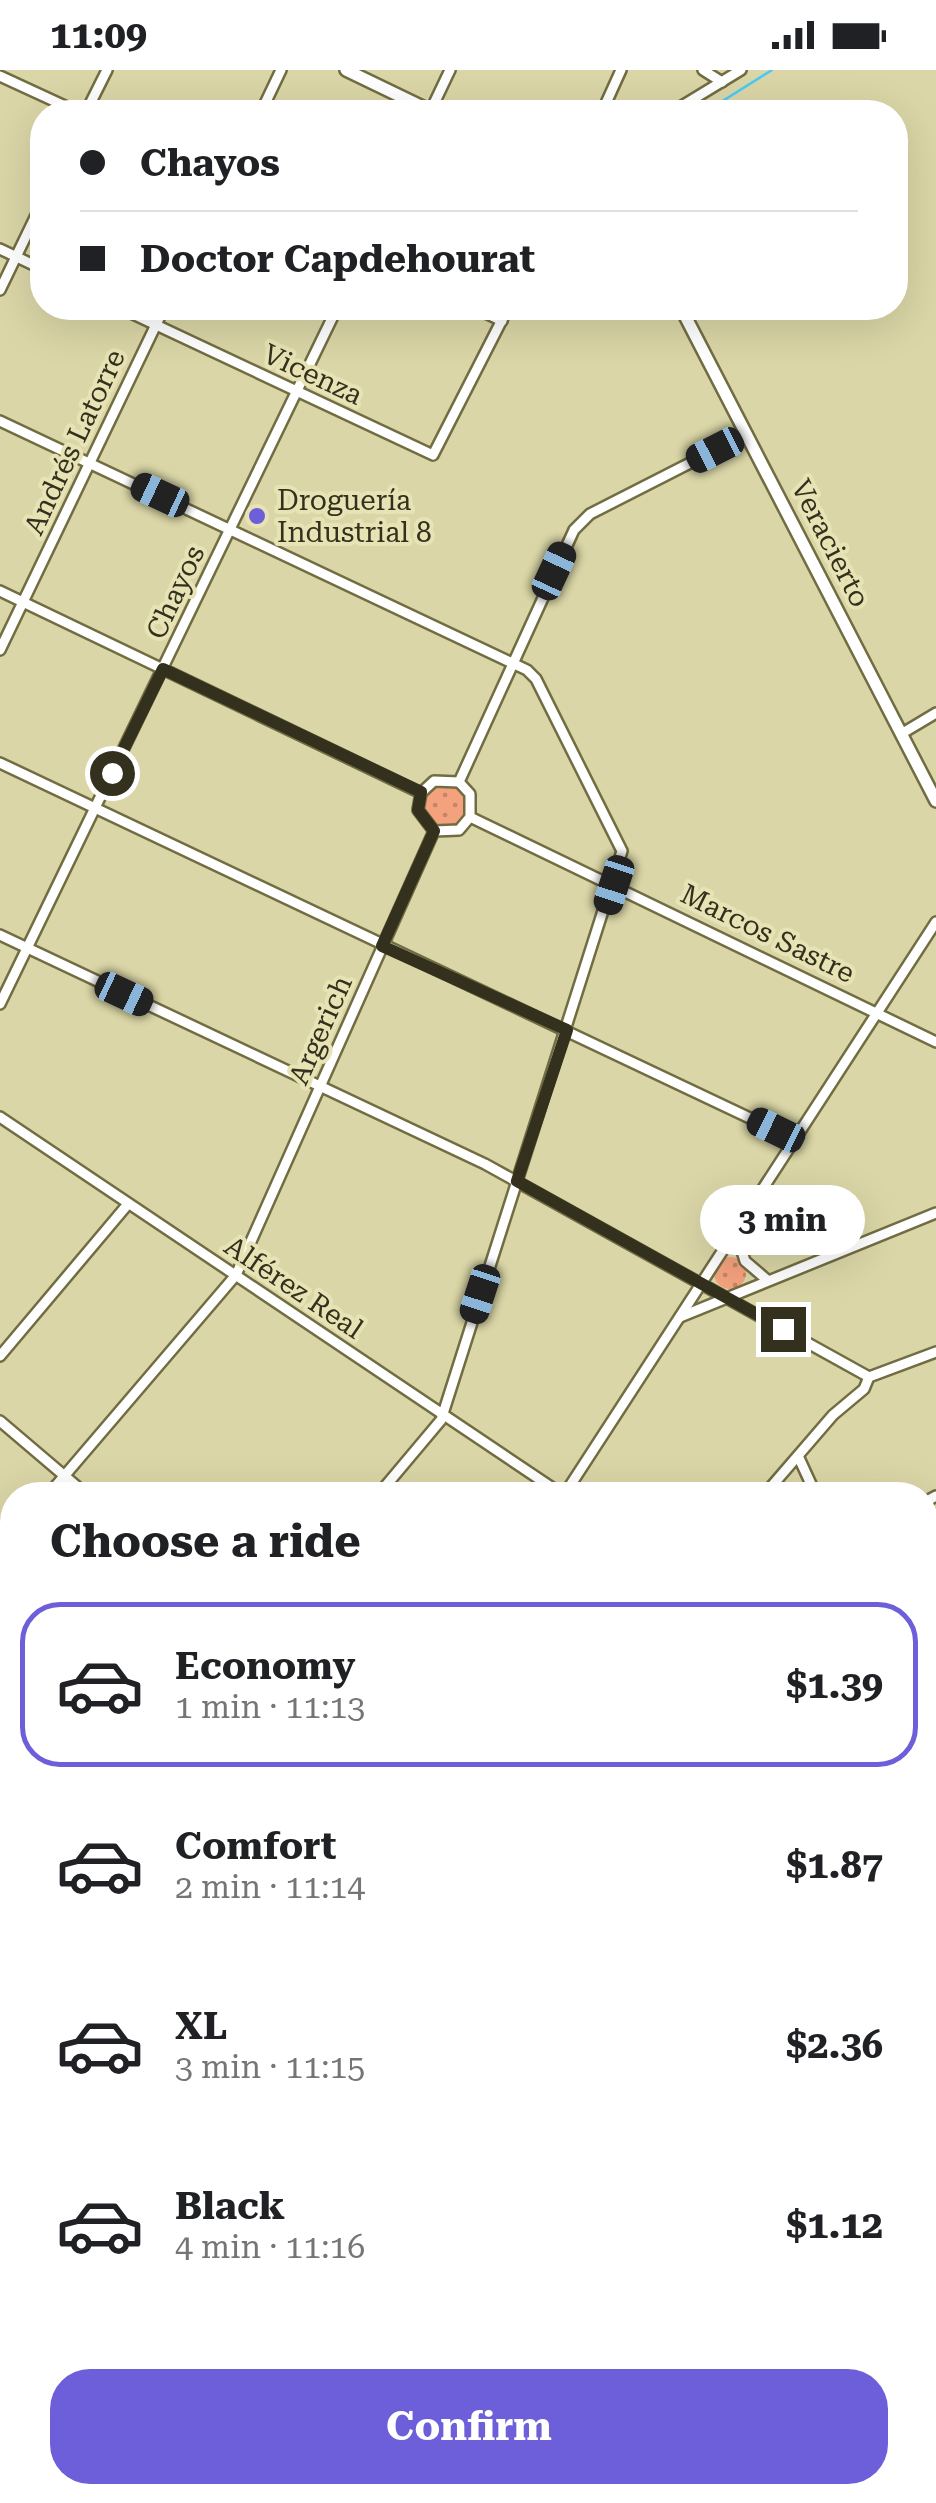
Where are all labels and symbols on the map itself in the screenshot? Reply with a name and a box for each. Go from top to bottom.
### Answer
street label: Vicenza [258,337,368,412]
street label: Andrés Latorre [17,344,132,540]
car [681,423,749,477]
car [126,469,194,521]
street label: Veracierto [784,474,877,613]
place label: Droguería Industrial 8 [277,484,432,549]
marker: Droguería Industrial 8 [246,505,268,527]
car [528,537,580,605]
street label: Chayos [140,540,211,644]
route start [90,751,135,796]
car [590,852,638,918]
street label: Marcos Sastre [676,877,860,990]
car [90,968,158,1020]
street label: Argerich [282,971,359,1090]
car [742,1103,810,1157]
callout: 3 min [700,1184,866,1254]
street label: Alférez Real [218,1229,369,1346]
car [456,1261,504,1327]
route end [761,1307,806,1352]

